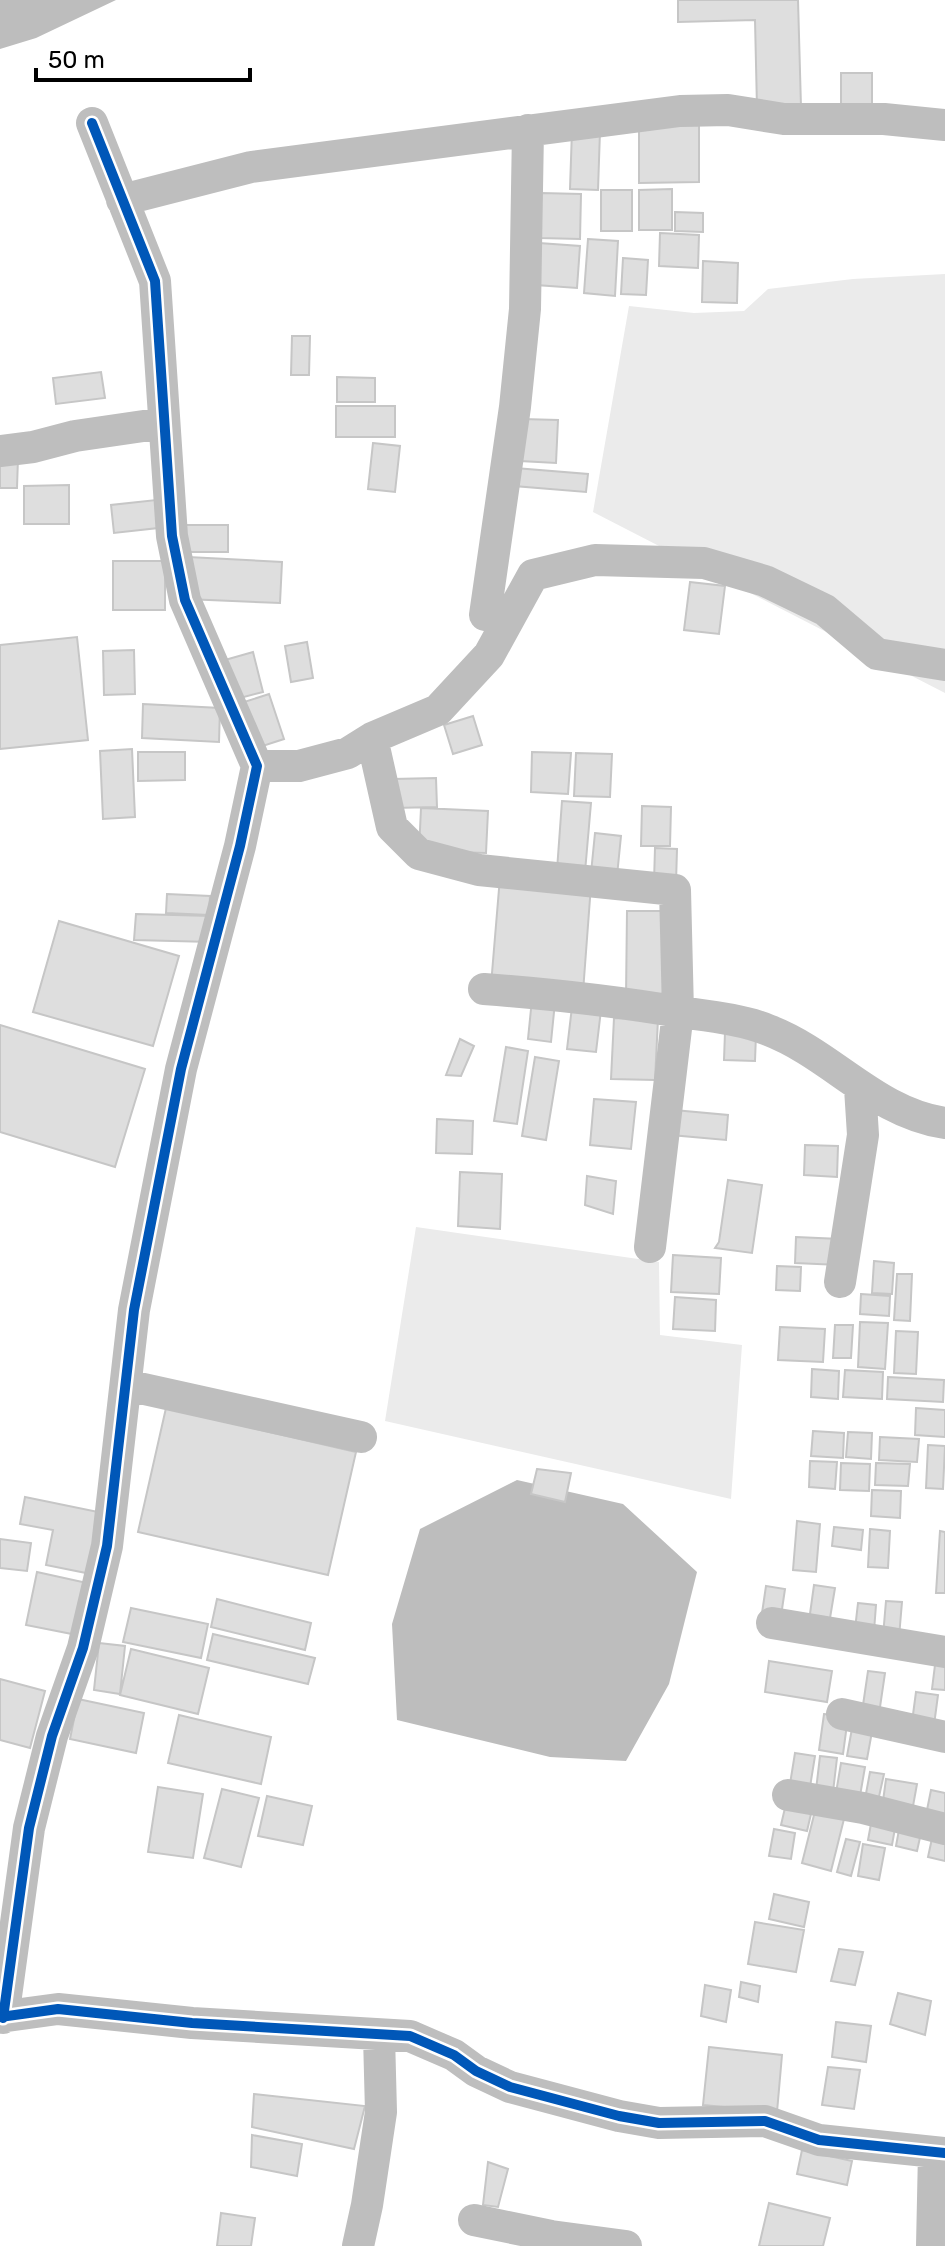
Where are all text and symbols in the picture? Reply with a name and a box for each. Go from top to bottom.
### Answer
scale bar [36,32,250,82]
text: 50 m [48,46,105,74]

